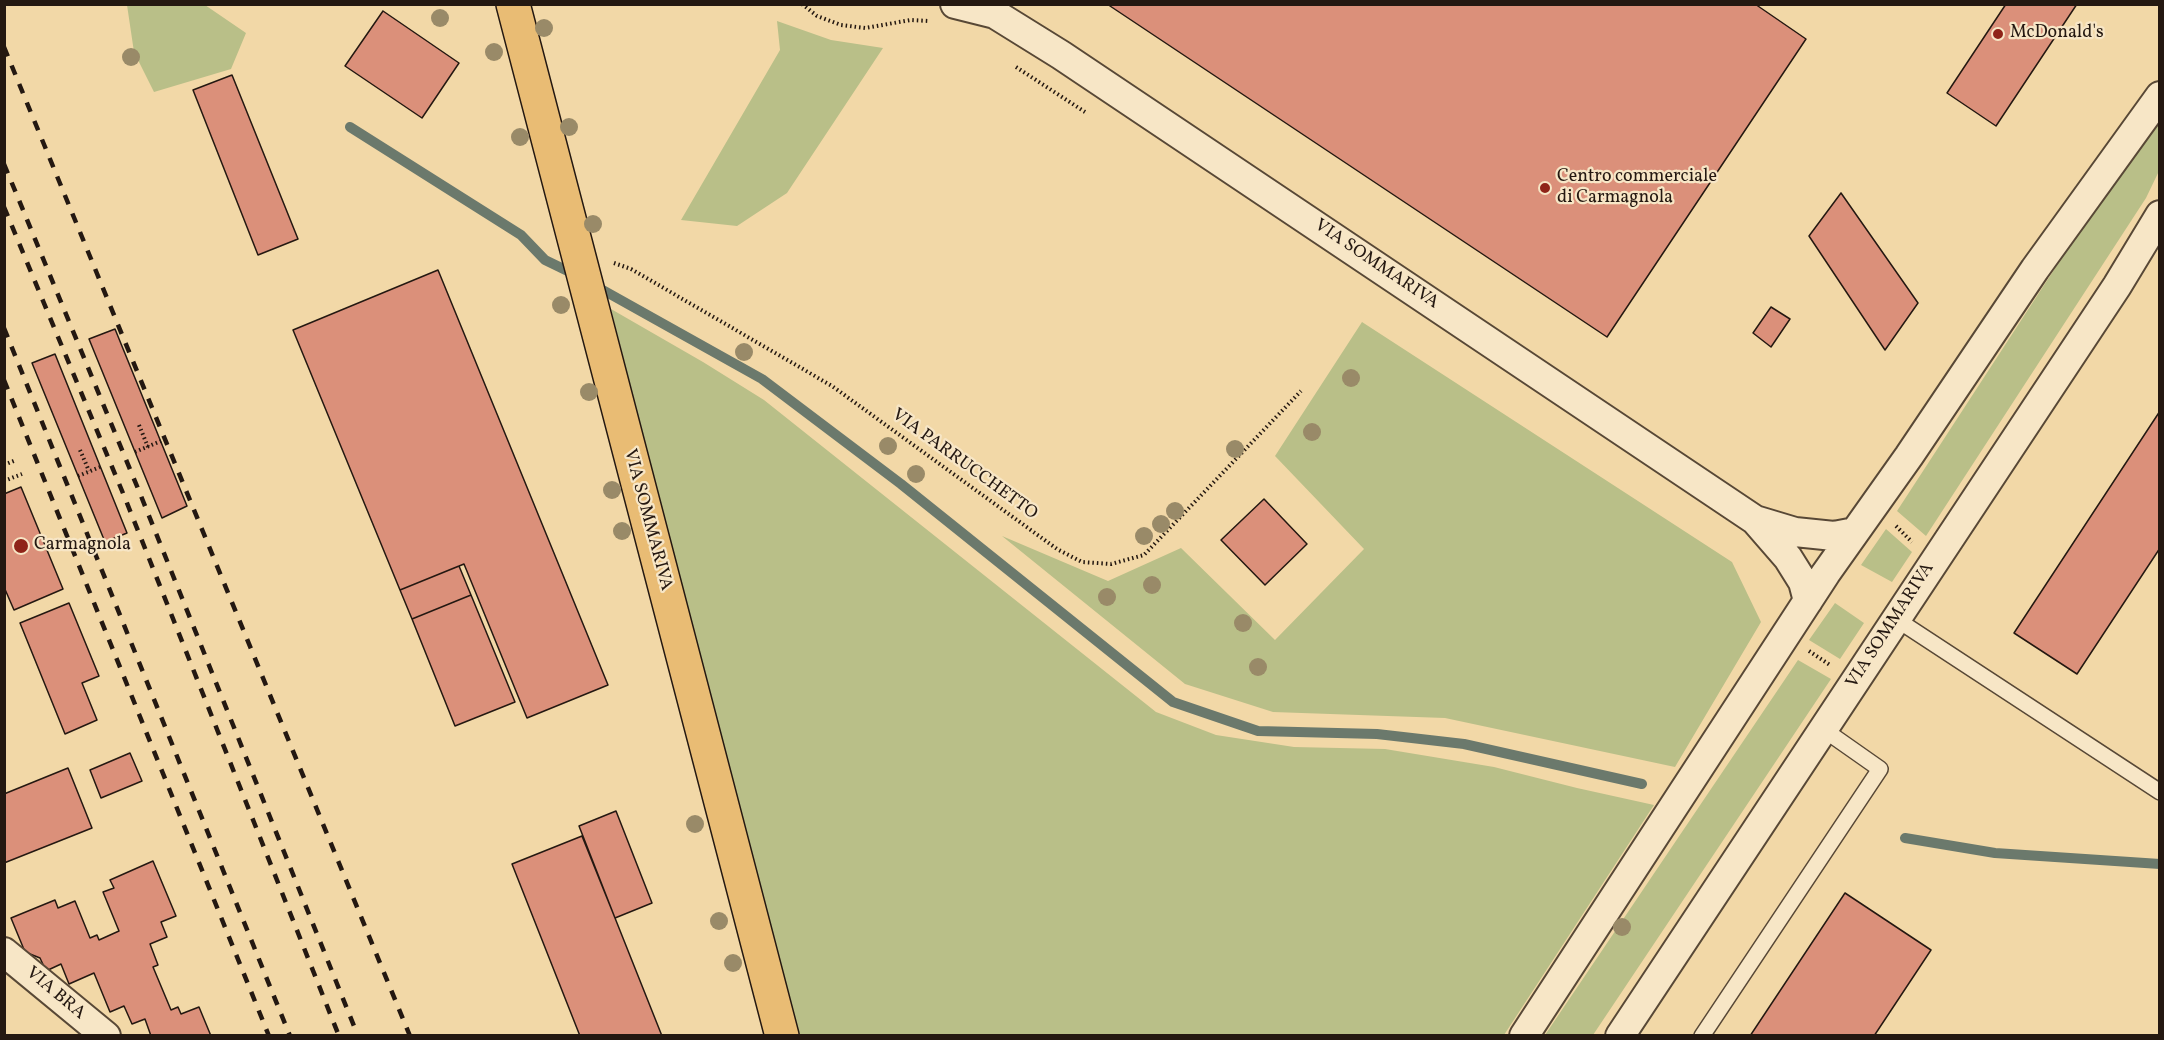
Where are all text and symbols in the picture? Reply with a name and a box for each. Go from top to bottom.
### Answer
place label: McDonald's [2010,23,2104,45]
marker: McDonald's [1991,27,2005,41]
place label: Centro commerciale di Carmagnola [1557,167,1717,210]
marker: Centro commerciale di Carmagnola [1538,181,1552,195]
street label: VIA SOMMARIVA [1310,215,1442,315]
street label: VIA PARRUCCHETTO [887,405,1041,525]
street label: VIA SOMMARIVA [618,447,676,593]
place label: Carmagnola [34,535,131,557]
marker: Carmagnola [12,537,30,555]
street label: VIA SOMMARIVA [1842,559,1940,693]
street label: VIA BRA [21,963,89,1025]

